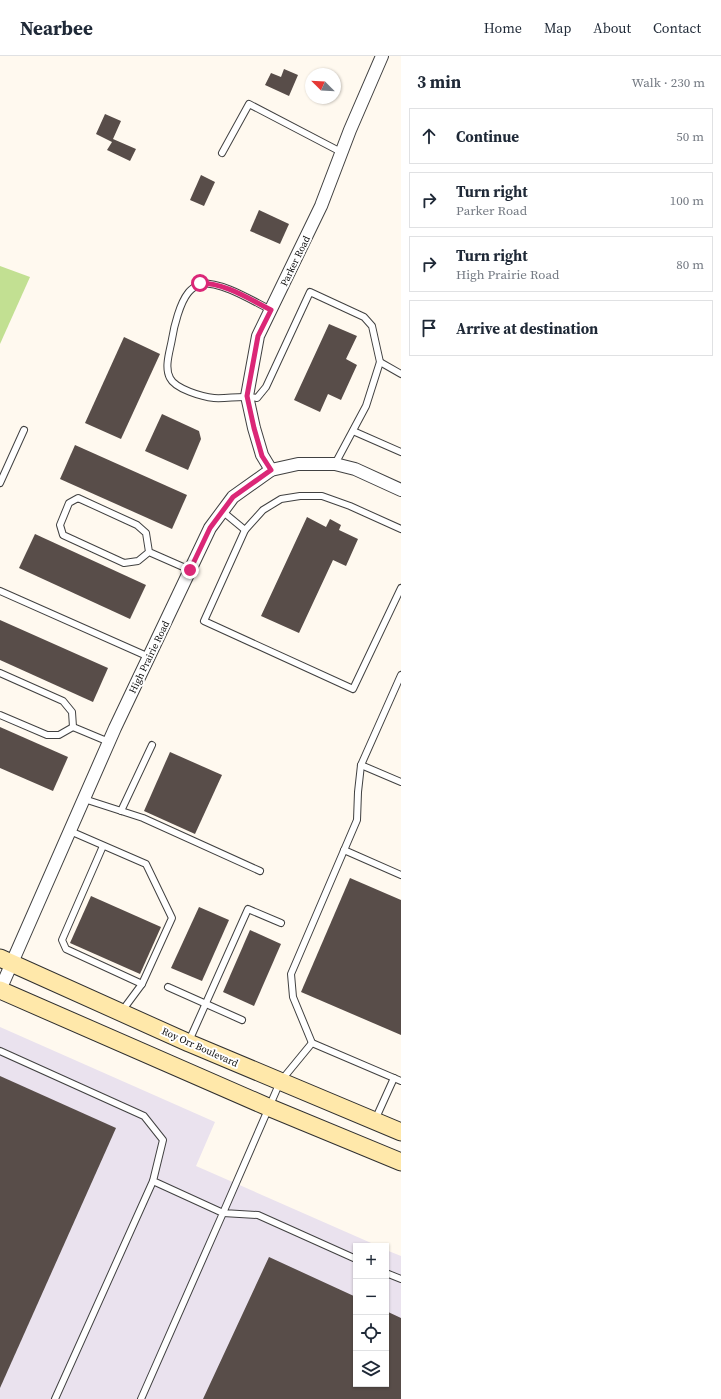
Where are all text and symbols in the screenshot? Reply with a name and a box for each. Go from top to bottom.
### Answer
text: Nearbee [20,15,93,41]
text: Home [484,18,522,38]
text: Map [544,18,571,38]
text: About [593,18,631,38]
text: Contact [653,18,701,38]
north arrow [305,68,341,104]
text: 3 min [417,70,461,94]
text: Walk · 230 m [632,74,705,91]
icon: ahead [418,125,440,147]
text: Continue [456,126,519,147]
text: 50 m [676,128,704,145]
text: Turn right [456,181,528,202]
icon: right [418,189,440,211]
text: 100 m [670,192,704,209]
text: Parker Road [456,202,527,219]
street label: Parker Road [277,233,313,288]
text: Turn right [456,245,528,266]
icon: right [418,253,440,275]
text: 80 m [676,256,704,273]
text: High Prairie Road [456,266,559,283]
route start [191,274,209,292]
icon: arrive [418,317,440,339]
text: Arrive at destination [456,318,598,339]
route end [181,561,199,579]
street label: High Prairie Road [126,618,172,696]
street label: Roy Orr Boulevard [160,1024,241,1070]
map controls [353,1243,389,1387]
button: + [353,1243,389,1279]
button: − [353,1279,389,1315]
button: locate [353,1315,389,1351]
button: layers [353,1351,389,1387]

